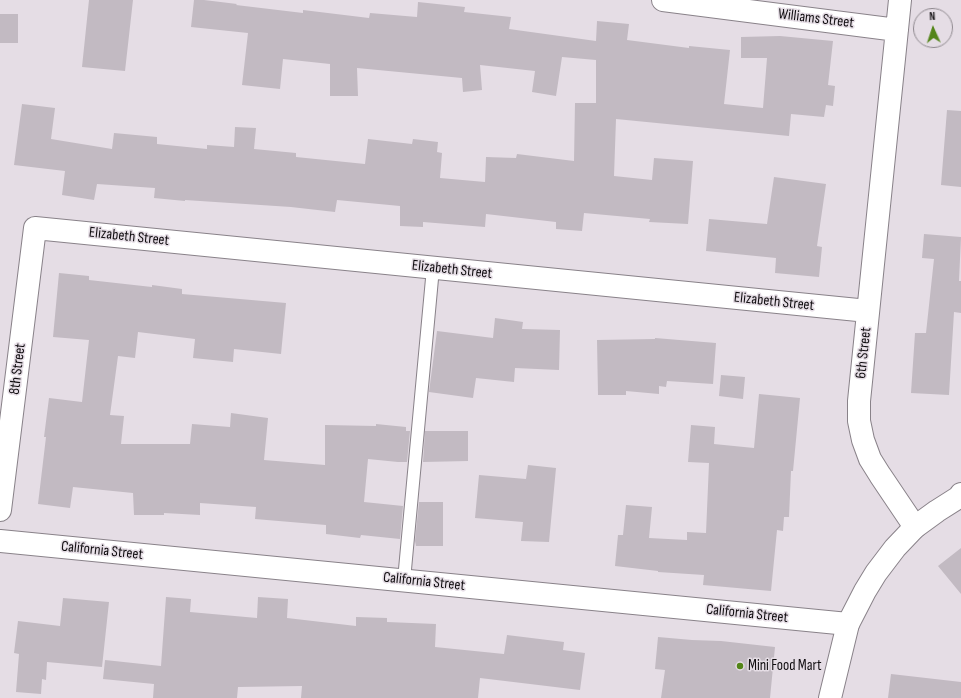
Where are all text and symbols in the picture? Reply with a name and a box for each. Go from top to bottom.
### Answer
street label: Williams Street [777,5,855,33]
north arrow [913,8,953,48]
text: N [929,10,936,23]
street label: Elizabeth Street [88,224,170,250]
street label: Elizabeth Street [411,257,493,283]
street label: Elizabeth Street [733,289,815,315]
street label: 6th Street [852,326,876,380]
street label: 8th Street [6,342,30,396]
street label: California Street [60,538,144,564]
street label: California Street [382,569,466,595]
street label: California Street [705,601,789,627]
place label: Mini Food Mart [748,657,822,675]
marker: Mini Food Mart [735,661,745,671]

